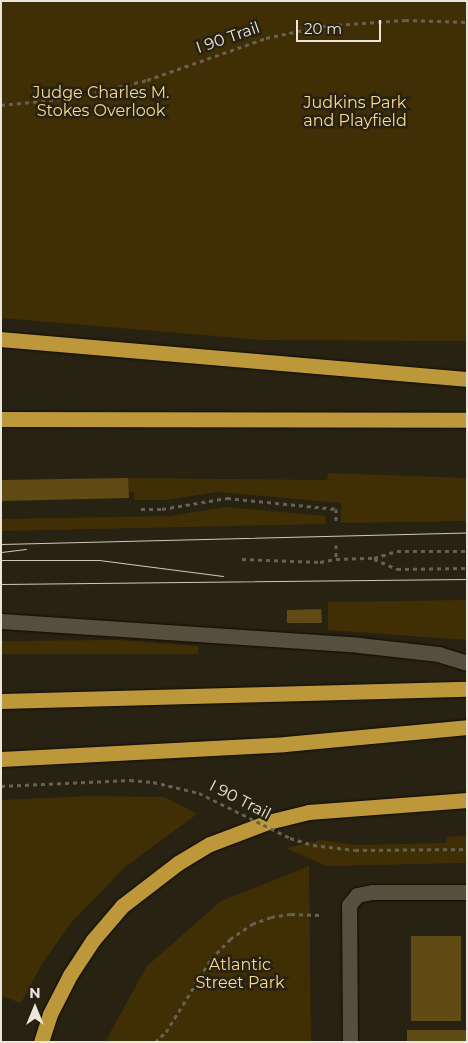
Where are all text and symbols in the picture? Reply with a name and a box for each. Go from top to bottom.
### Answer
scale bar [298,10,383,42]
street label: I 90 Trail [194,18,262,58]
text: 20 m [304,19,342,38]
park label: Judge Charles M. Stokes Overlook [33,83,169,121]
park label: Judkins Park and Playfield [303,93,407,131]
street label: I 90 Trail [206,776,274,824]
park label: Atlantic Street Park [195,955,285,993]
north arrow [10,983,60,1033]
text: N [29,984,41,1002]

